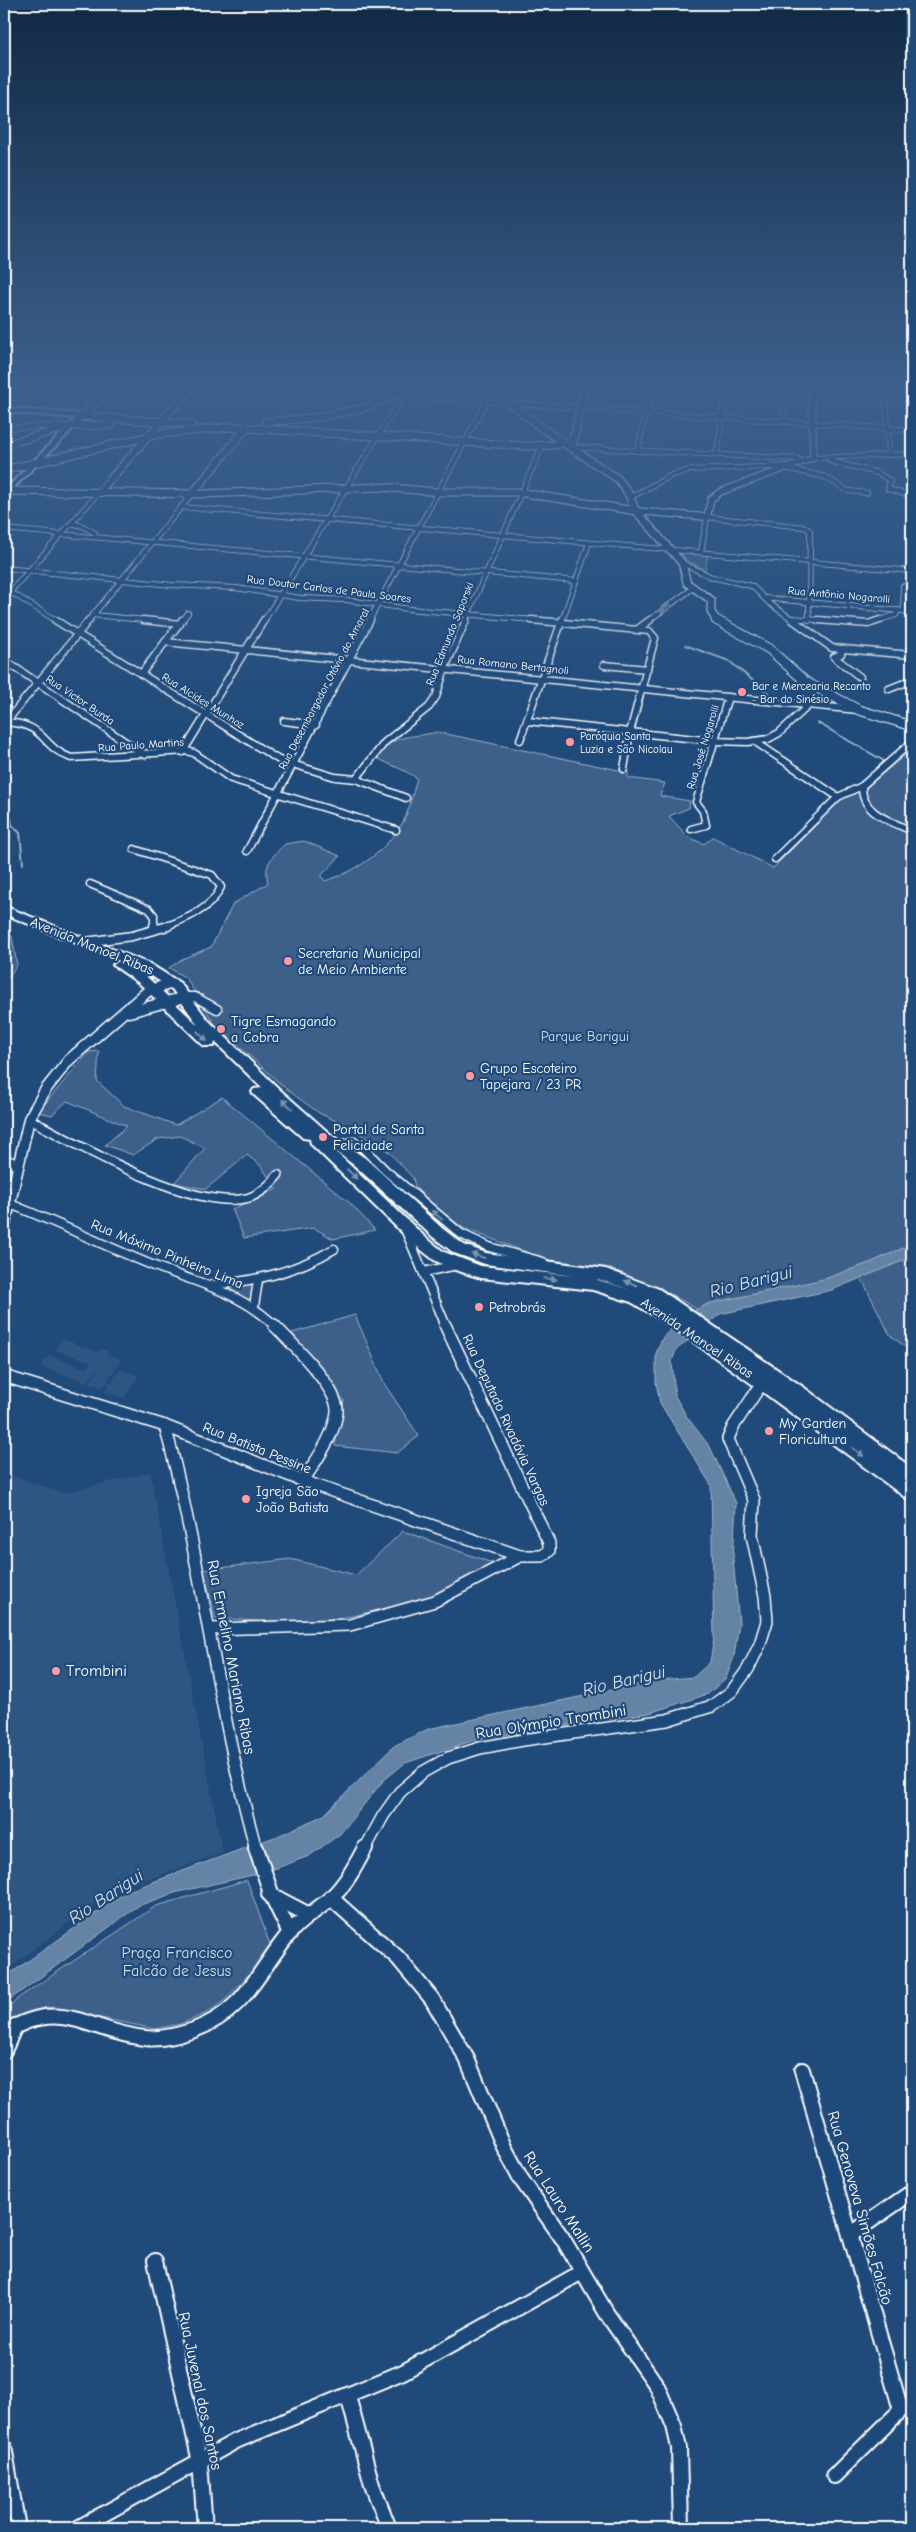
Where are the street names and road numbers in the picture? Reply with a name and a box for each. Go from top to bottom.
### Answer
street label: Rua Doutor Carlos de Paula Soares [246,572,412,606]
street label: Rua Edmundo Saporski [423,580,477,688]
street label: Rua Antônio Nogarolli [787,584,891,606]
street label: Rua Desembargador Otávio do Amaral [276,606,372,772]
street label: Rua Romano Bertagnoli [457,653,569,677]
street label: Rua Alcides Munhoz [159,670,247,732]
street label: Rua Victor Burda [43,672,117,728]
street label: Rua José Nogarolli [684,703,722,791]
street label: Rua Paulo Martins [98,735,185,754]
street label: Avenida Manoel Ribas [28,913,156,979]
street label: Rua Máximo Pinheiro Lima [88,1216,246,1292]
street label: Avenida Manoel Ribas [638,1294,757,1382]
street label: Rua Deputado Rivadávia Vargas [459,1331,553,1509]
street label: Rua Batista Pessine [200,1418,314,1478]
street label: Rua Ermelino Mariano Ribas [203,1558,259,1756]
street label: Rua Olýmpio Trombini [474,1701,628,1743]
street label: Rua Genoveva Simões Falcão [824,2109,896,2307]
street label: Rua Lauro Mallin [520,2148,598,2256]
street label: Rua Juvenal dos Santos [174,2310,226,2472]

